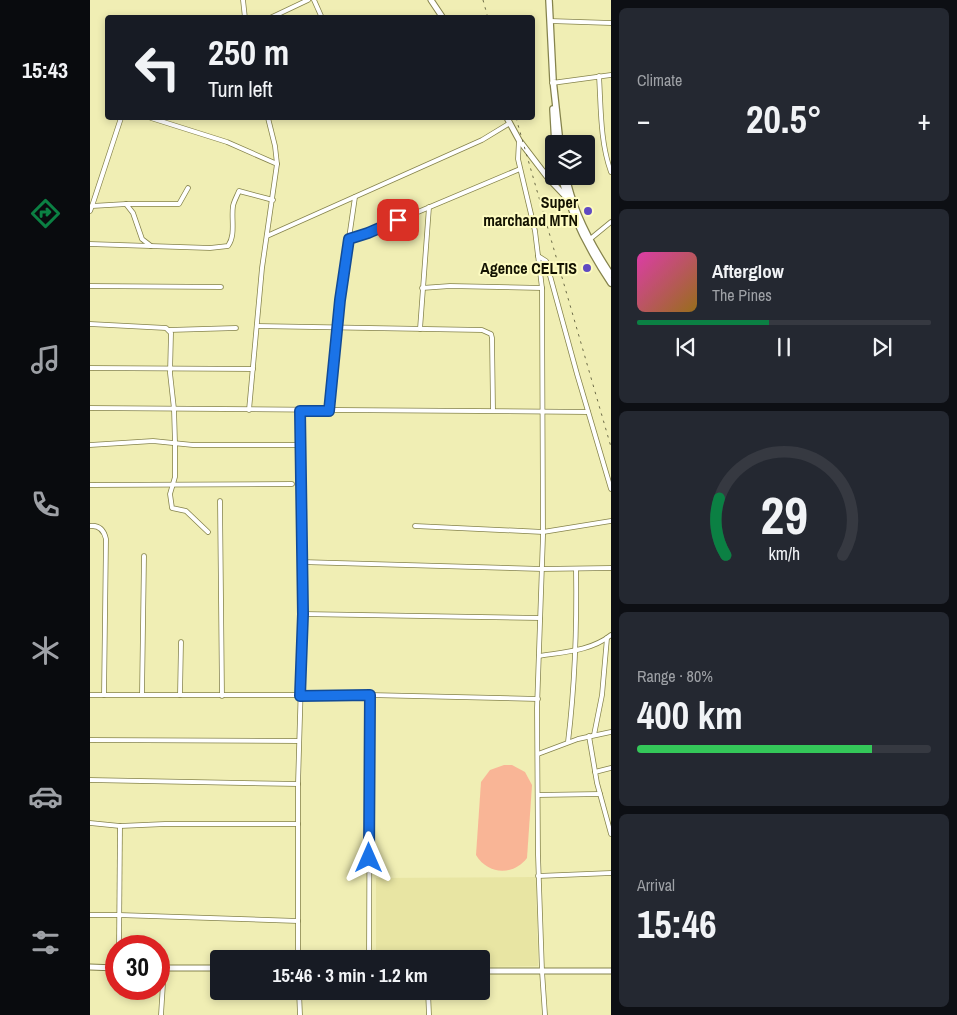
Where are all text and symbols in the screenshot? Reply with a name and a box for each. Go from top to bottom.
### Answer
text: 250 m [208,29,289,76]
icon: left [125,35,190,100]
text: 15:43 [22,55,68,85]
text: Climate [637,69,682,91]
text: Turn left [208,74,273,104]
text: 20.5° [746,94,822,145]
text: − [637,101,650,139]
text: + [918,101,931,139]
map controls [545,135,595,185]
button: layers [545,135,595,185]
place label: Super marchand MTN [483,191,579,231]
icon: directions [28,196,63,231]
pin [377,199,419,241]
marker: Super marchand MTN [582,205,594,217]
icon: arrive [384,206,412,234]
place label: Agence CELTIS [480,257,577,279]
text: Afterglow [712,258,784,284]
marker: Agence CELTIS [581,262,593,274]
text: The Pines [712,284,772,306]
icon: previous [672,333,700,361]
icon: pause [770,333,798,361]
icon: next [868,333,896,361]
icon: music [28,342,63,377]
text: 29 [760,480,808,550]
icon: phone [28,487,63,522]
text: km/h [768,542,800,566]
icon: climate [28,633,63,668]
text: Range · 80% [637,665,713,687]
text: 400 km [637,690,743,741]
icon: car [28,779,63,814]
position arrow [342,831,394,883]
text: Arrival [637,874,675,896]
text: 15:46 [637,899,717,950]
icon: filters [28,925,63,960]
speed limit sign: 30 [105,935,170,1000]
text: 15:46 · 3 min · 1.2 km [272,962,428,988]

